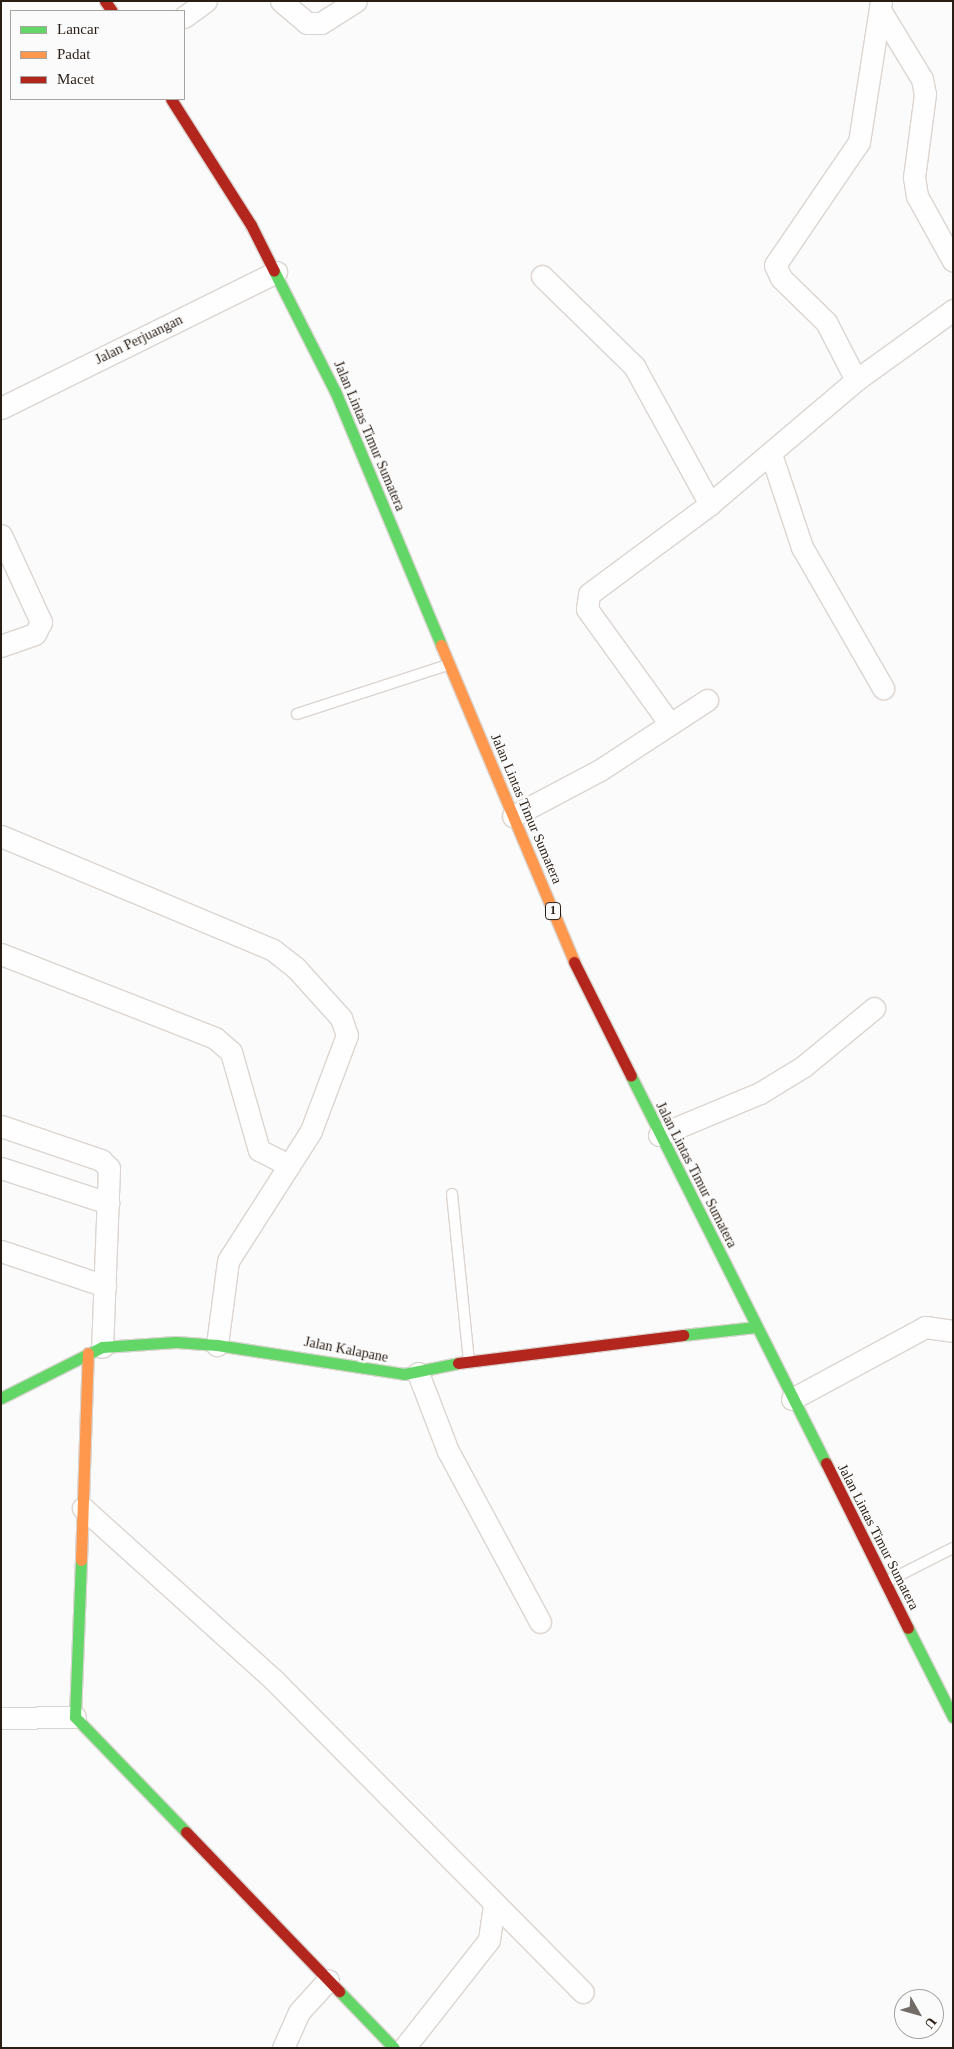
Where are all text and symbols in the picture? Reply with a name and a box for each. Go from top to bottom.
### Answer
legend [10,10,185,100]
text: Lancar [57,21,99,37]
text: Padat [57,46,90,62]
text: Macet [57,71,94,87]
street label: Jalan Perjuangan [93,312,185,368]
street label: Jalan Lintas Timur Sumatera [330,358,408,514]
street label: Jalan Lintas Timur Sumatera [487,731,565,887]
road number: 1 [544,901,562,920]
street label: Jalan Lintas Timur Sumatera [652,1099,740,1251]
street label: Jalan Kalapane [303,1334,389,1366]
street label: Jalan Lintas Timur Sumatera [834,1461,922,1613]
north arrow [894,1989,944,2039]
text: U [921,2014,939,2032]

